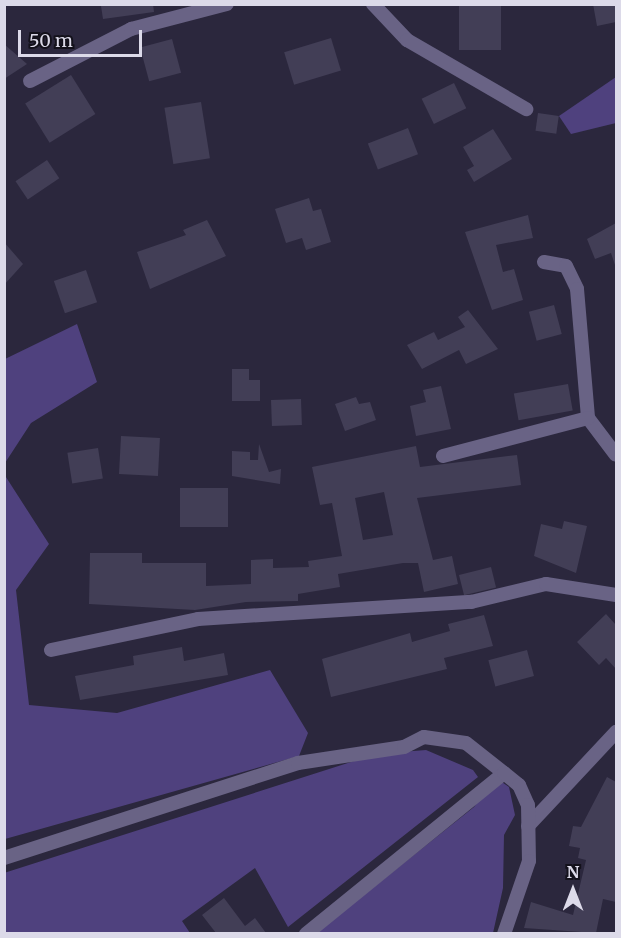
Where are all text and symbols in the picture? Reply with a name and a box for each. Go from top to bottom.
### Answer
scale bar [21,18,146,56]
text: 50 m [29,29,73,52]
north arrow [543,860,603,920]
text: N [567,862,579,882]

